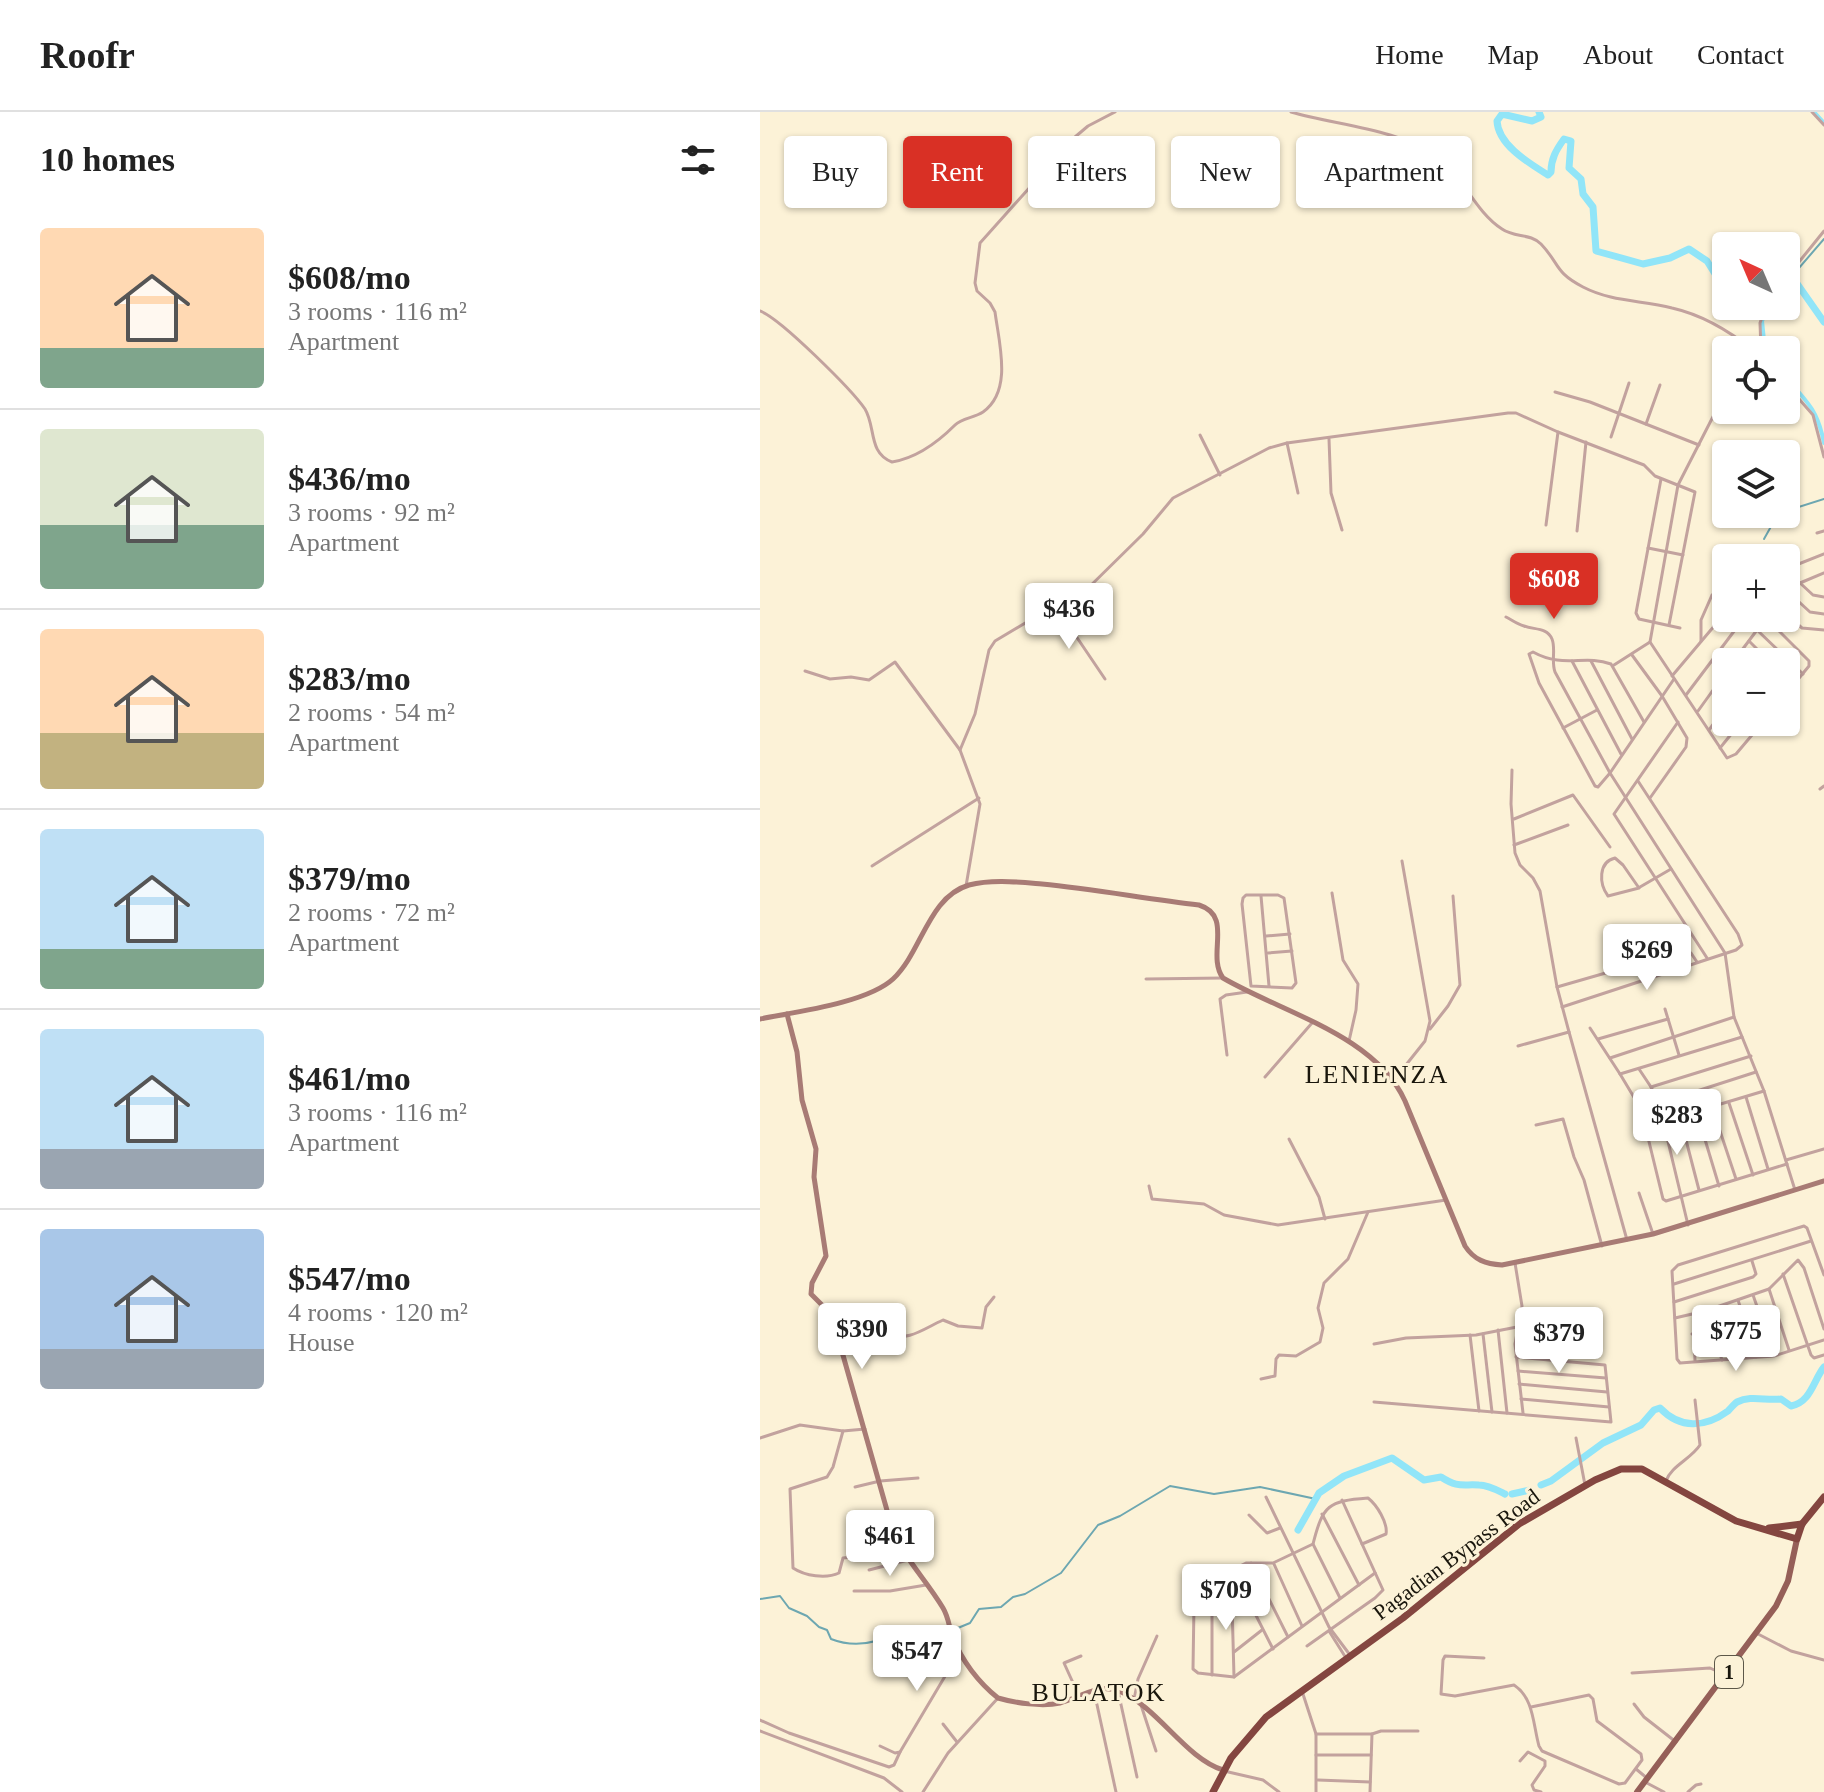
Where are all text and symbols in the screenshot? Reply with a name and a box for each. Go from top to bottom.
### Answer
text: Roofr [40,34,135,76]
text: Home [1375,39,1444,70]
text: Map [1488,39,1539,70]
text: About [1583,39,1653,70]
text: Contact [1697,39,1784,70]
chip: Buy [784,136,887,208]
chip: Rent [903,136,1012,208]
chip: Filters [1028,136,1155,208]
chip: New [1171,136,1280,208]
chip: Apartment [1296,136,1472,208]
icon: filters [676,138,720,182]
text: 10 homes [40,141,175,178]
north arrow [1712,232,1800,320]
map controls [1712,232,1800,736]
text: $608/mo [288,259,411,296]
icon: home [104,260,200,356]
text: 3 rooms · 116 m² [288,297,467,326]
text: Apartment [288,327,399,356]
button: locate [1712,336,1800,424]
button: layers [1712,440,1800,528]
text: $436/mo [288,460,411,497]
icon: home [104,461,200,557]
text: 3 rooms · 92 m² [288,498,455,527]
text: Apartment [288,528,399,557]
button: + [1712,544,1800,632]
pin: $608 [1507,553,1601,621]
text: $608 [1528,564,1580,593]
pin: $436 [1022,583,1116,651]
text: $436 [1043,594,1095,623]
button: − [1712,648,1800,736]
text: $283/mo [288,660,411,697]
icon: home [104,661,200,757]
text: 2 rooms · 54 m² [288,698,455,727]
text: Apartment [288,728,399,757]
text: $379/mo [288,860,411,897]
icon: home [104,861,200,957]
text: 2 rooms · 72 m² [288,898,455,927]
pin: $269 [1600,924,1694,992]
text: Apartment [288,928,399,957]
text: $269 [1621,935,1673,964]
text: $461/mo [288,1060,411,1097]
district label: LENIENZA [1305,1060,1449,1089]
icon: home [104,1061,200,1157]
pin: $283 [1630,1089,1724,1157]
text: 3 rooms · 116 m² [288,1098,467,1127]
text: $283 [1651,1100,1703,1129]
text: Apartment [288,1128,399,1157]
text: $547/mo [288,1260,411,1297]
icon: home [104,1261,200,1357]
text: 4 rooms · 120 m² [288,1298,468,1327]
pin: $390 [815,1303,909,1371]
pin: $775 [1689,1305,1783,1373]
pin: $379 [1512,1307,1606,1375]
text: $390 [836,1314,888,1343]
text: $775 [1710,1316,1762,1345]
text: $379 [1533,1318,1585,1347]
text: House [288,1328,354,1357]
street label: Pagadian Bypass Road [1368,1484,1544,1625]
pin: $461 [843,1510,937,1578]
text: $461 [864,1521,916,1550]
pin: $709 [1179,1564,1273,1632]
text: $709 [1200,1575,1252,1604]
pin: $547 [870,1625,964,1693]
text: $547 [891,1636,943,1665]
road number: 1 [1715,1656,1743,1688]
district label: BULATOK [1032,1678,1166,1707]

